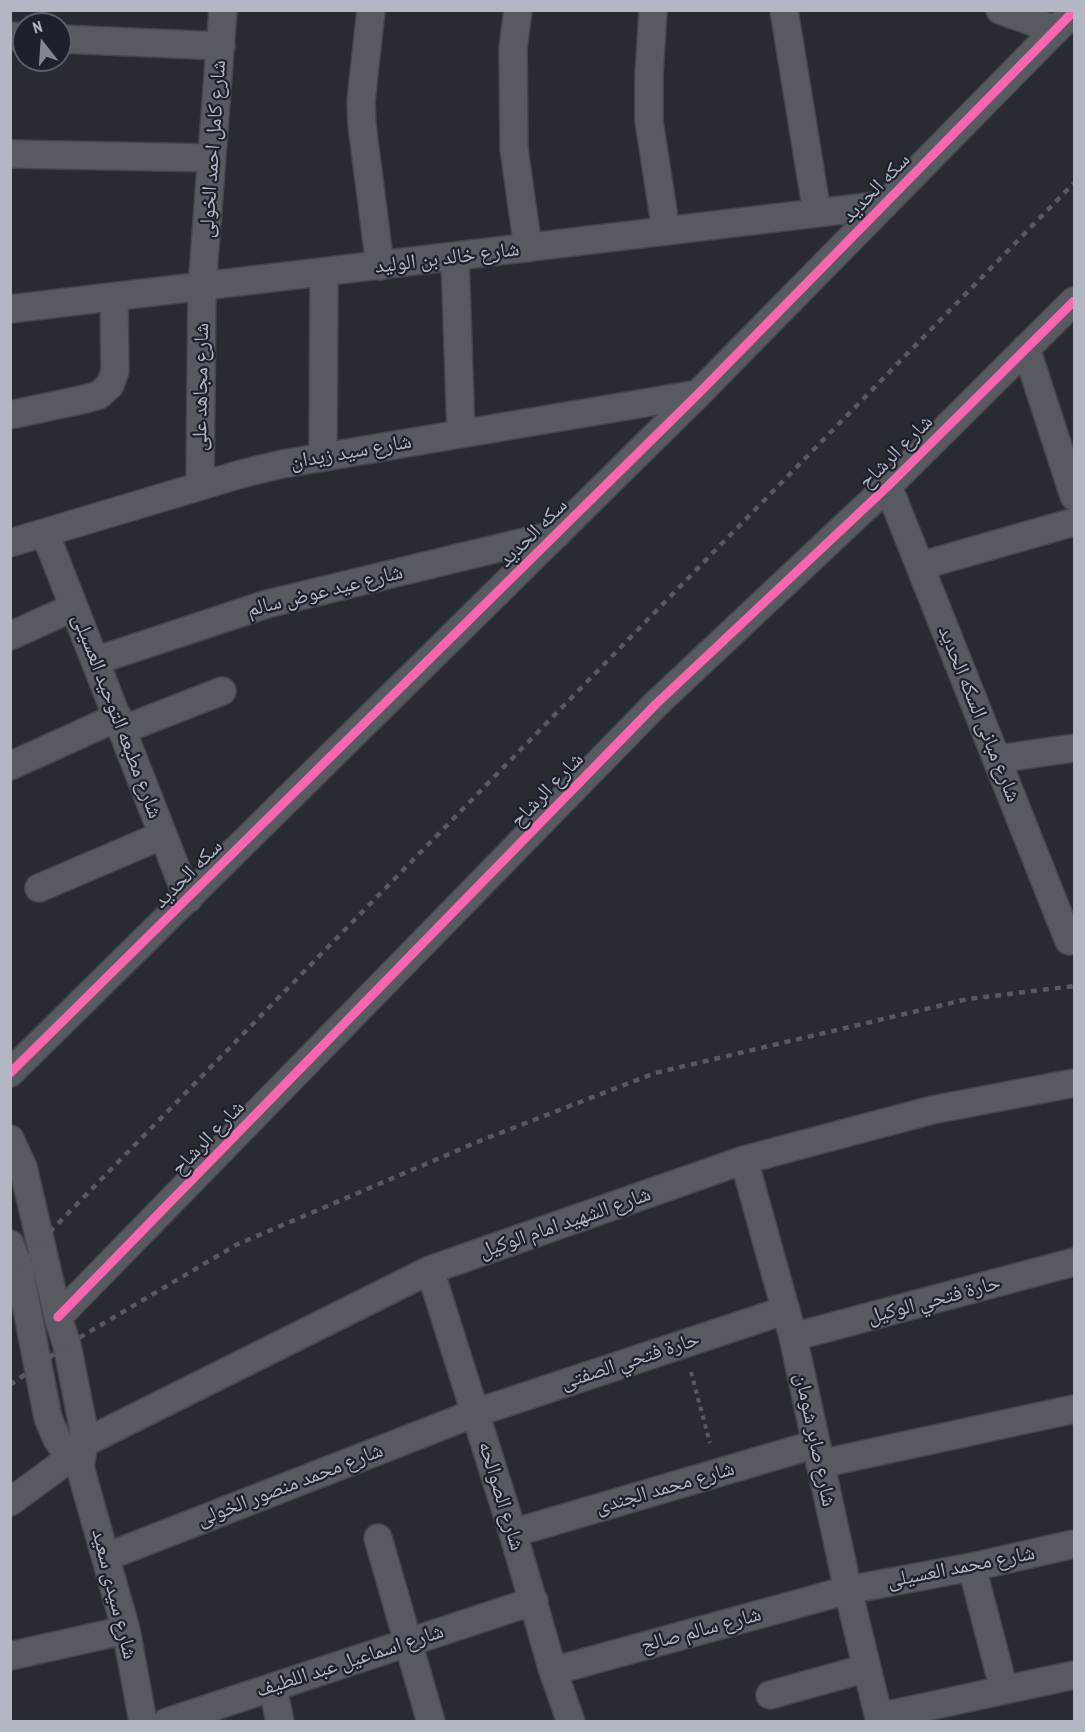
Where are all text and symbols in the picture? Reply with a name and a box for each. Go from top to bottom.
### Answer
north arrow [12,12,72,72]
text: N [30,16,44,38]
street label: شارع كامل احمد الخولى [194,59,232,239]
street label: سكه الحديد [836,148,916,228]
street label: شارع خالد بن الوليد [373,237,521,279]
street label: شارع مجاهد على [187,323,215,451]
street label: شارع الرشاح [854,410,938,494]
street label: شارع سيد زيدان [288,429,414,475]
street label: سكه الحديد [493,493,573,573]
street label: شارع عيد عوض سالم [245,559,405,623]
street label: شارع مطبعه التوحيد العسيلى [66,610,168,822]
street label: شارع مبانى السكه الحديد [932,622,1026,806]
street label: شارع الرشاح [505,747,589,833]
street label: سكه الحديد [148,834,228,914]
street label: شارع الرشاح [166,1095,250,1181]
street label: شارع الشهيد امام الوكيل [476,1182,654,1264]
street label: حارة فتحي الوكيل [865,1270,1003,1330]
street label: حارة فتحي الصفتى [557,1327,703,1395]
street label: شارع صابر شومان [789,1371,841,1509]
street label: شارع محمد منصور الخولى [193,1438,387,1532]
street label: شارع الصوالحه [472,1438,530,1554]
street label: شارع محمد الجندى [593,1456,737,1520]
street label: شارع سيدى سعيد [86,1526,142,1662]
street label: شارع محمد العسيلى [885,1540,1037,1594]
street label: شارع سالم صالح [638,1602,764,1658]
street label: شارع اسماعيل عبد اللطيف [253,1619,447,1703]

